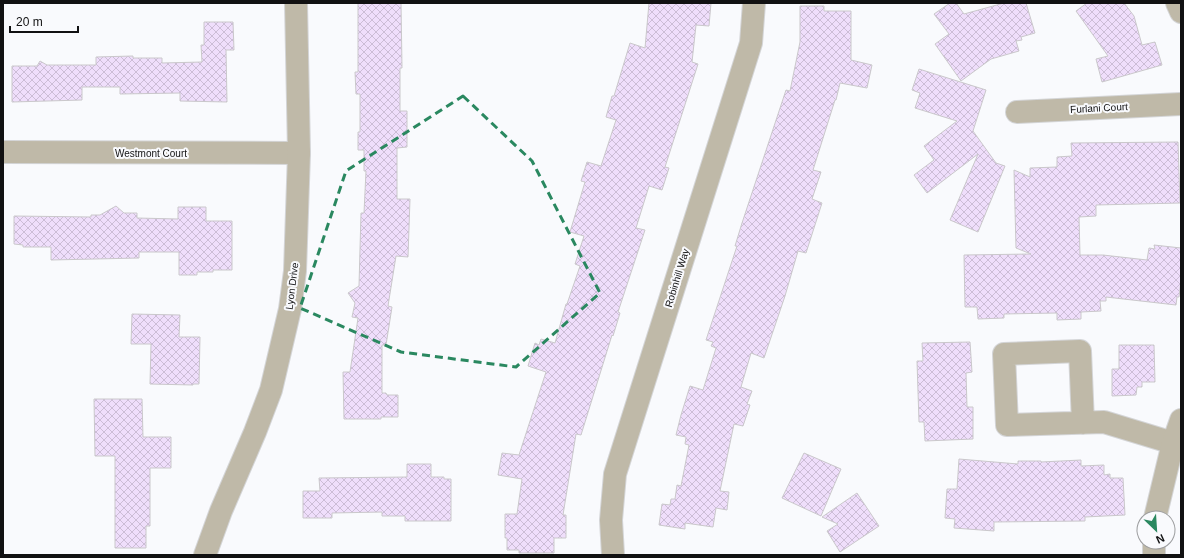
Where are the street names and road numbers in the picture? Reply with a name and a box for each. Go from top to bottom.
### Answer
street label: Furlani Court [1070,101,1128,115]
street label: Westmont Court [115,148,187,159]
street label: Robinhill Way [663,247,691,309]
street label: Lyon Drive [284,261,300,310]

